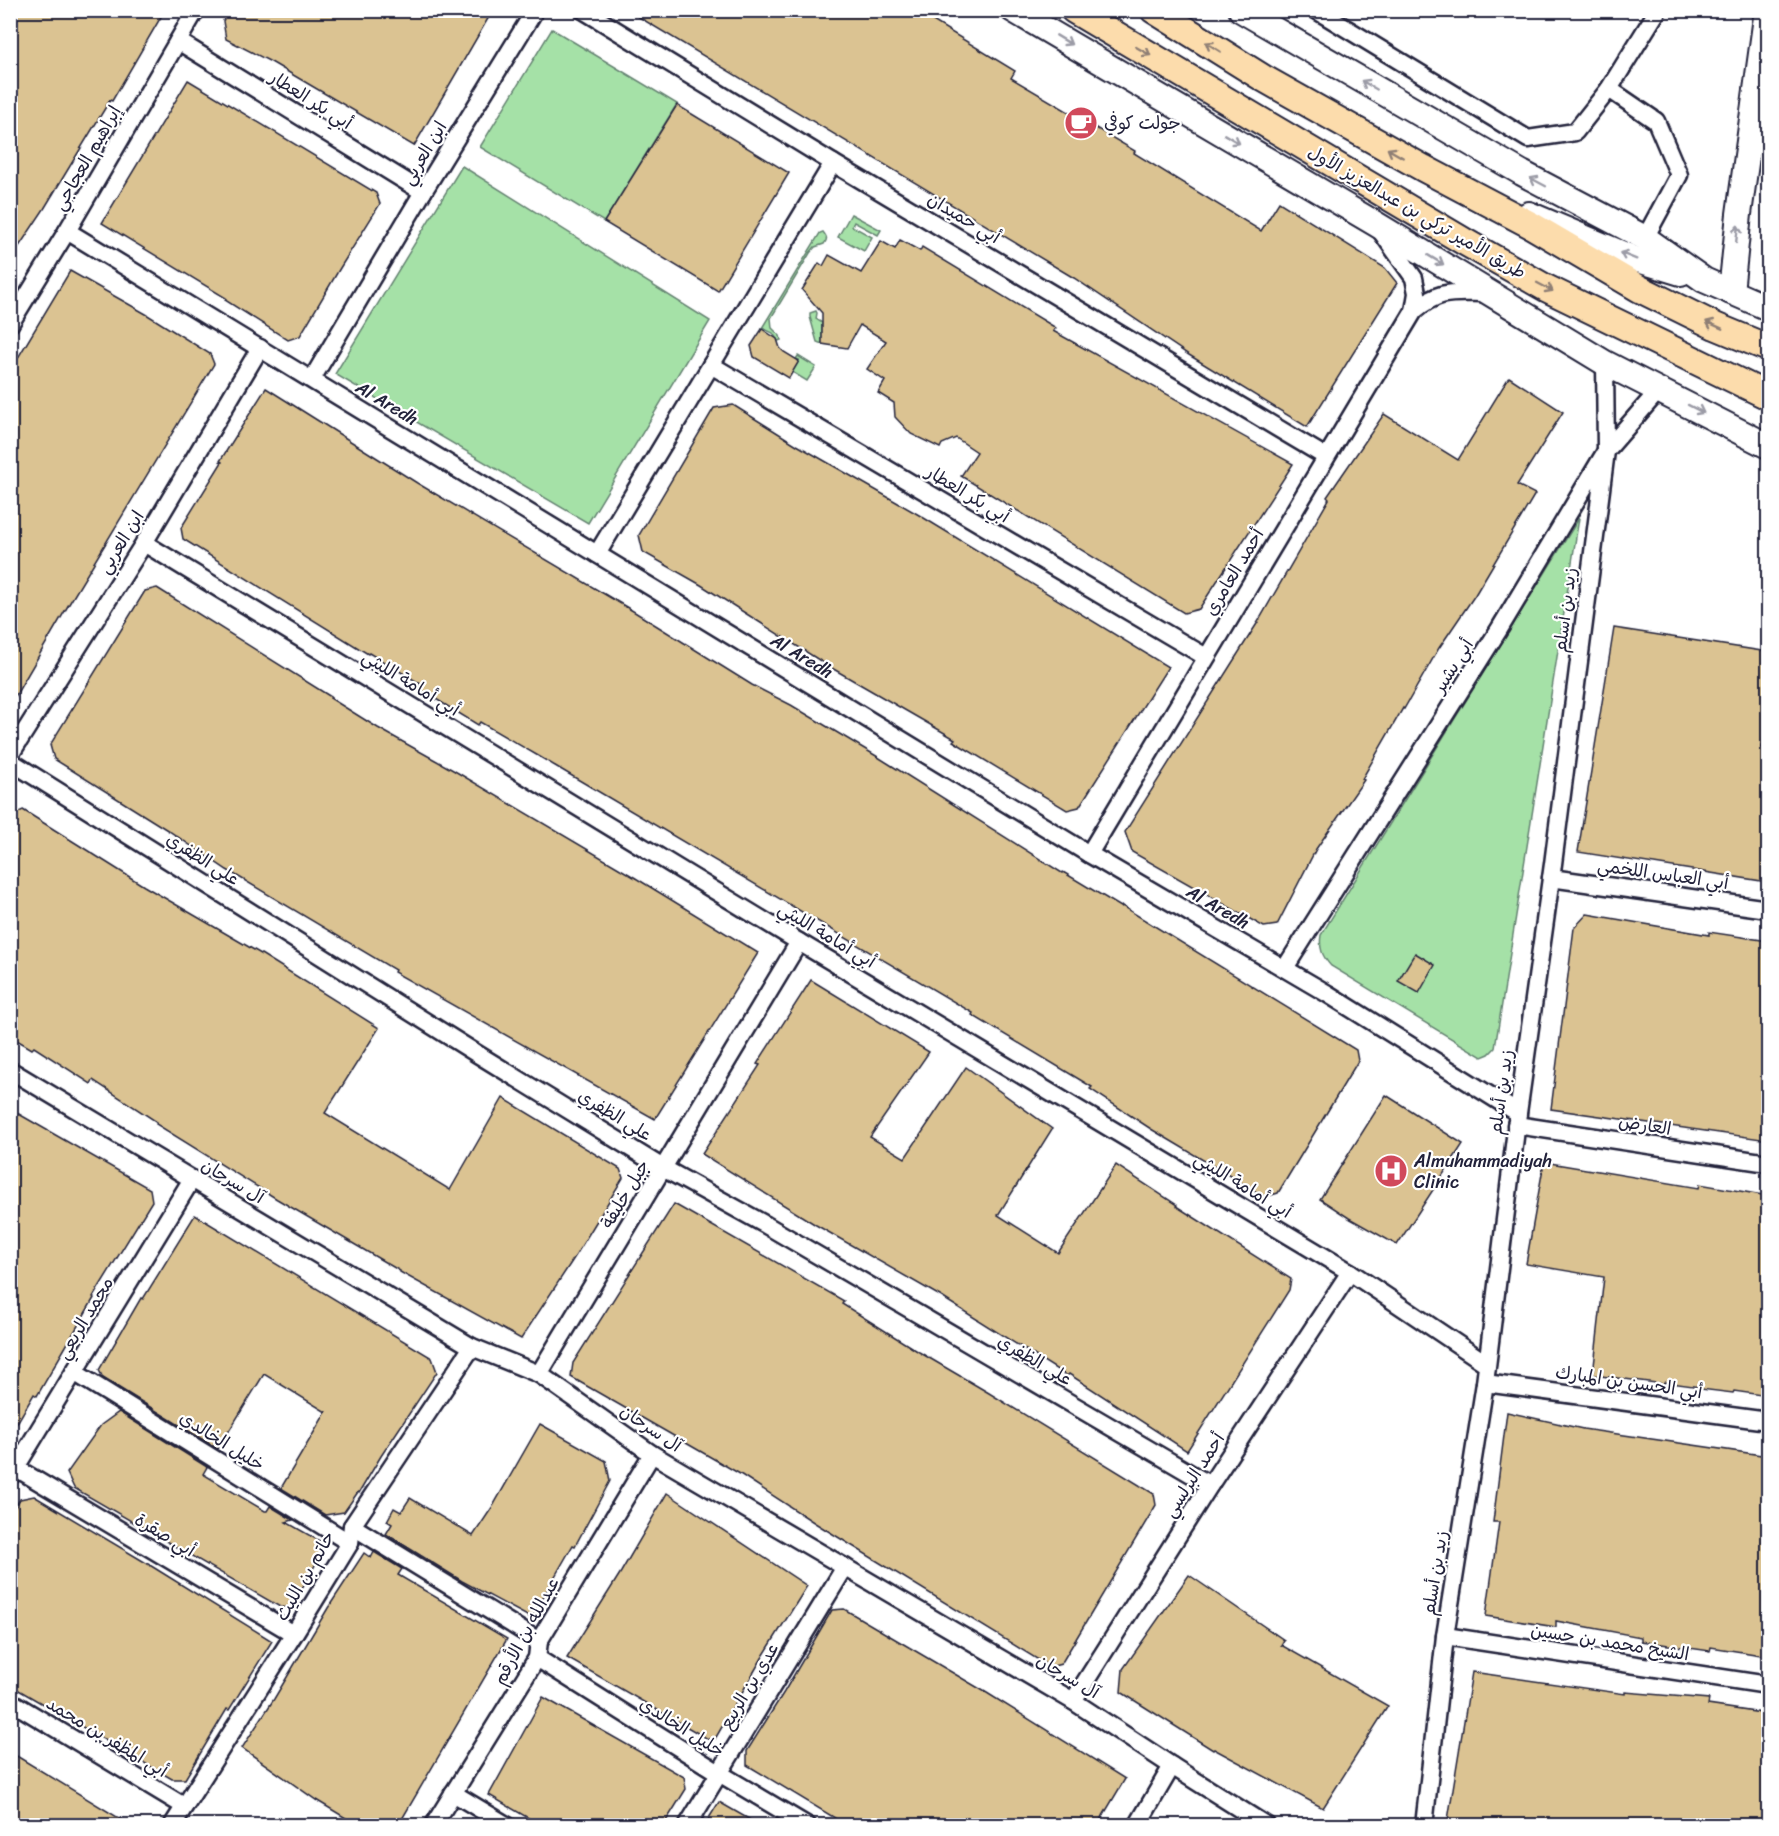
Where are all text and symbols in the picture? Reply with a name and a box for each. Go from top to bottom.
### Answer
one-way arrow [1055,35,1072,47]
one-way arrow [1205,41,1222,53]
one-way arrow [1134,45,1151,57]
street label: أبي بكر العطار [261,61,360,139]
one-way arrow [1360,79,1377,91]
street label: إبراهيم العجاجي [44,99,130,217]
cafe icon: جولت كوفي [1063,105,1099,141]
place label: جولت كوفي [1104,107,1181,139]
street label: ابن العربي [392,115,456,191]
one-way arrow [1223,134,1240,146]
street label: طريق الأمير تركي بن عبدالعزيز الأول [1302,136,1532,288]
one-way arrow [1387,147,1405,158]
one-way arrow [1529,176,1547,187]
street label: أبي حميدان [921,183,1007,253]
one-way arrow [1732,224,1743,244]
one-way arrow [1619,250,1638,261]
one-way arrow [1427,254,1444,266]
one-way arrow [1536,281,1553,293]
one-way arrow [1706,319,1724,331]
street label: Al Aredh [348,371,425,434]
one-way arrow [1686,404,1704,415]
street label: أبي بكر العطار [918,455,1017,532]
street label: ابن العربي [89,504,153,580]
street label: أحمد العامري [1195,521,1273,622]
street label: زيد بن أسلم [1544,566,1586,654]
street label: Al Aredh [763,624,840,687]
street label: أبي بشير [1423,632,1483,702]
street label: أبي أمامة الليثي [356,641,467,725]
street label: علي الظفري [160,824,246,894]
street label: أبي العباس اللخمي [1595,849,1731,899]
street label: Al Aredh [1179,875,1256,938]
street label: أبي أمامة الليثي [772,893,883,977]
street label: زيد بن أسلم [1479,1047,1523,1137]
street label: علي الظفري [571,1080,659,1150]
street label: العارض [1616,1105,1674,1145]
street label: أبي أمامة الليثي [1188,1143,1299,1227]
place label: Almuhammadiyah Clinic [1413,1145,1552,1198]
street label: آل سرحان [195,1149,272,1213]
street label: جبل خليفة [592,1153,658,1235]
hospital icon: Almuhammadiyah Clinic [1373,1153,1409,1189]
street label: محمد الربعي [48,1270,122,1366]
street label: علي الظفري [991,1326,1079,1394]
street label: أبي الحسن بن المبارك [1553,1356,1705,1408]
street label: آل سرحان [613,1395,690,1462]
street label: خليل الخالدي [173,1402,271,1480]
street label: أحمد البرلسي [1154,1425,1234,1524]
street label: أبي صقرة [128,1504,202,1566]
street label: حاتم بن الليث [266,1525,344,1627]
street label: زيد بن أسلم [1412,1528,1458,1618]
street label: عبدالله بن الأرقم [484,1571,568,1691]
street label: الشيخ محمد بن حسين [1528,1614,1692,1670]
street label: عدي بن الربيع [710,1636,788,1736]
street label: آل سرحان [1030,1644,1107,1708]
street label: أبي المظفر بن محمد [40,1688,175,1787]
street label: خليل الخالدي [633,1688,731,1766]

